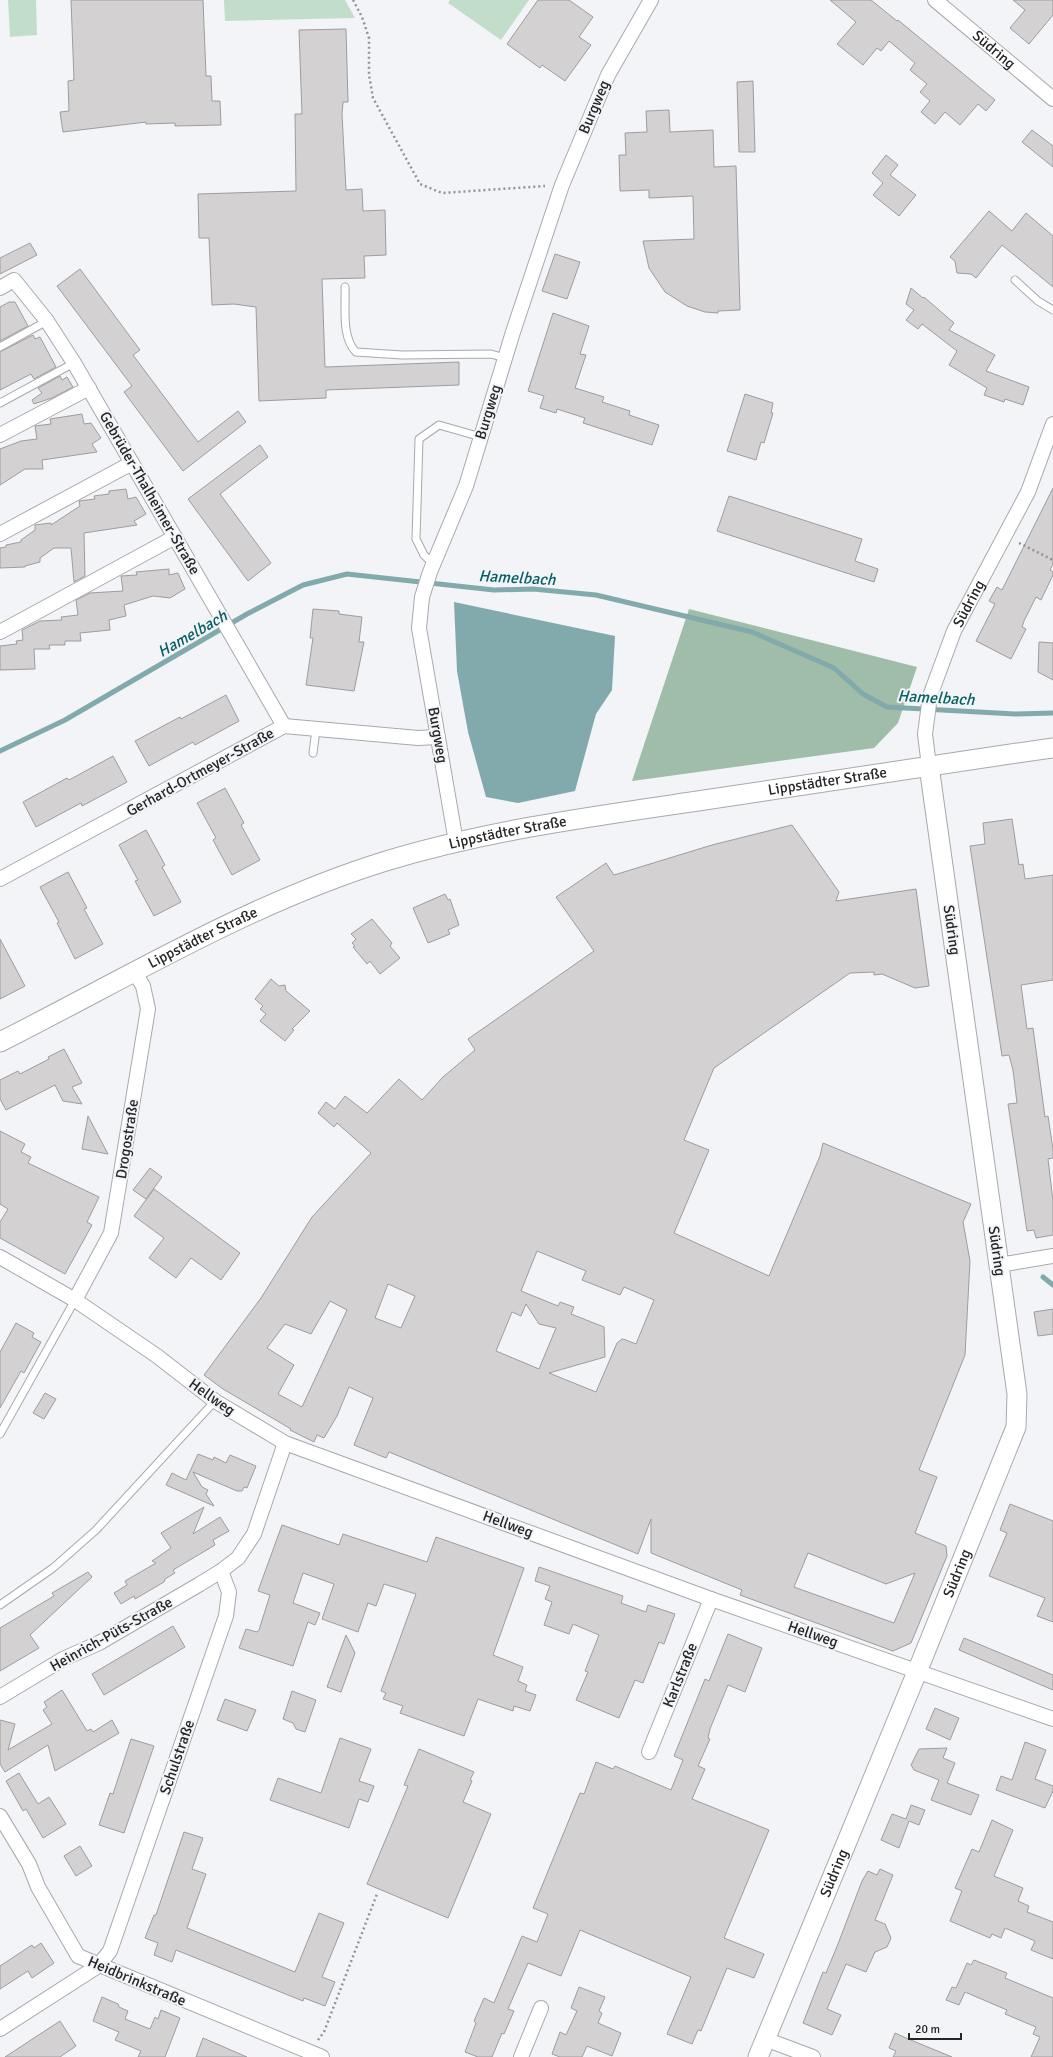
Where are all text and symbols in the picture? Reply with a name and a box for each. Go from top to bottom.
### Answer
street label: Südring [969,26,1019,73]
street label: Burgweg [575,77,613,137]
street label: Burgweg [471,382,505,442]
street label: Gebrüder-Thalheimer-Straße [96,408,204,578]
water label: Hamelbach [478,566,557,590]
street label: Südring [949,577,988,630]
water label: Hamelbach [154,605,232,662]
water label: Hamelbach [897,686,976,710]
street label: Burgweg [424,706,452,765]
street label: Gerhard-Ortmeyer-Straße [123,724,277,820]
street label: Lippstädter Straße [767,763,888,799]
street label: Lippstädter Straße [447,812,568,853]
street label: Lippstädter Straße [145,903,260,972]
street label: Südring [940,904,964,956]
street label: Drogostraße [112,1098,142,1180]
street label: Südring [985,1225,1009,1277]
street label: Hellweg [185,1375,239,1419]
street label: Hellweg [480,1507,536,1541]
street label: Südring [939,1546,975,1600]
street label: Heinrich-Püts-Straße [47,1593,175,1675]
street label: Hellweg [785,1617,841,1651]
street label: Karlstraße [659,1640,701,1710]
street label: Schulstraße [156,1717,198,1797]
street label: Südring [816,1846,852,1900]
street label: Heidbrinkstraße [85,1952,189,2010]
scale bar [909,2015,961,2041]
text: 20 m [915,2022,940,2037]

